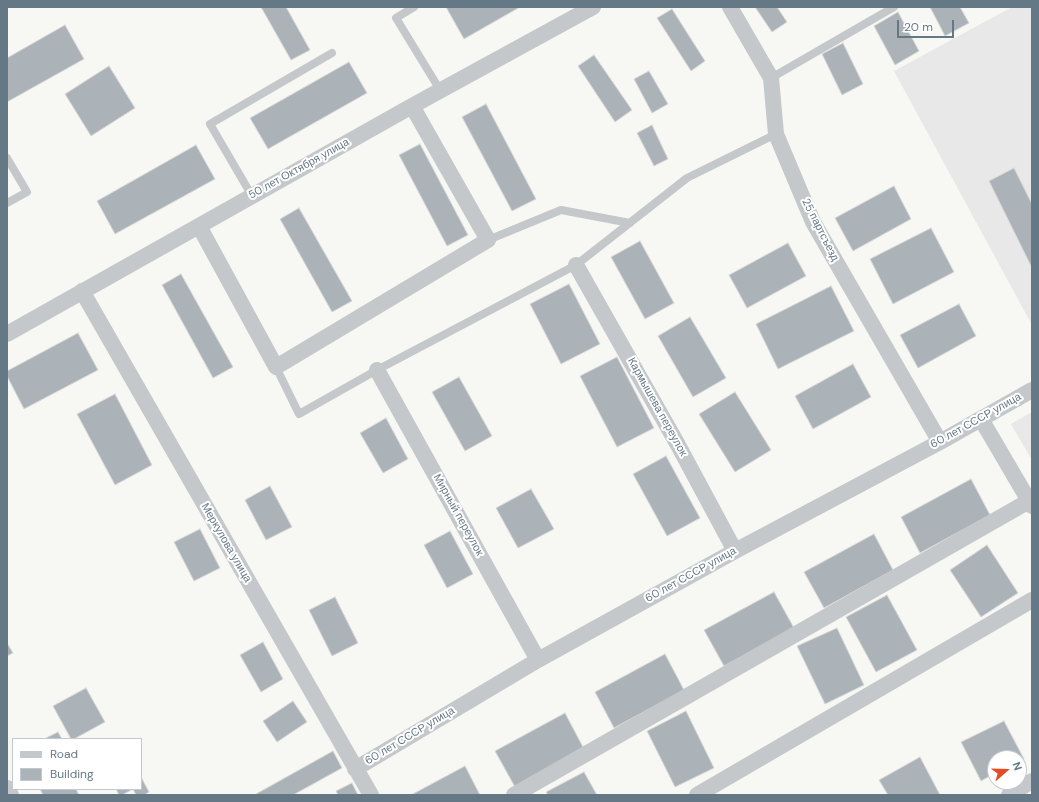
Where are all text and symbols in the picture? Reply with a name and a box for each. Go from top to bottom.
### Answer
scale bar [899,12,956,38]
text: 20 m [904,19,933,35]
street label: 50 лет Октября улица [246,136,352,202]
street label: 25 партсъезд [799,197,841,263]
street label: Кармышева переулок [624,355,690,459]
street label: 60 лет СССР улица [928,391,1024,451]
street label: Мирный переулок [430,472,486,558]
street label: Меркулова улица [198,501,254,585]
street label: 60 лет СССР улица [643,545,739,605]
street label: 60 лет СССР улица [363,704,457,768]
legend [12,738,142,790]
text: Road [50,746,78,762]
north arrow [987,750,1027,790]
text: N [1009,760,1025,772]
text: Building [50,766,94,782]

